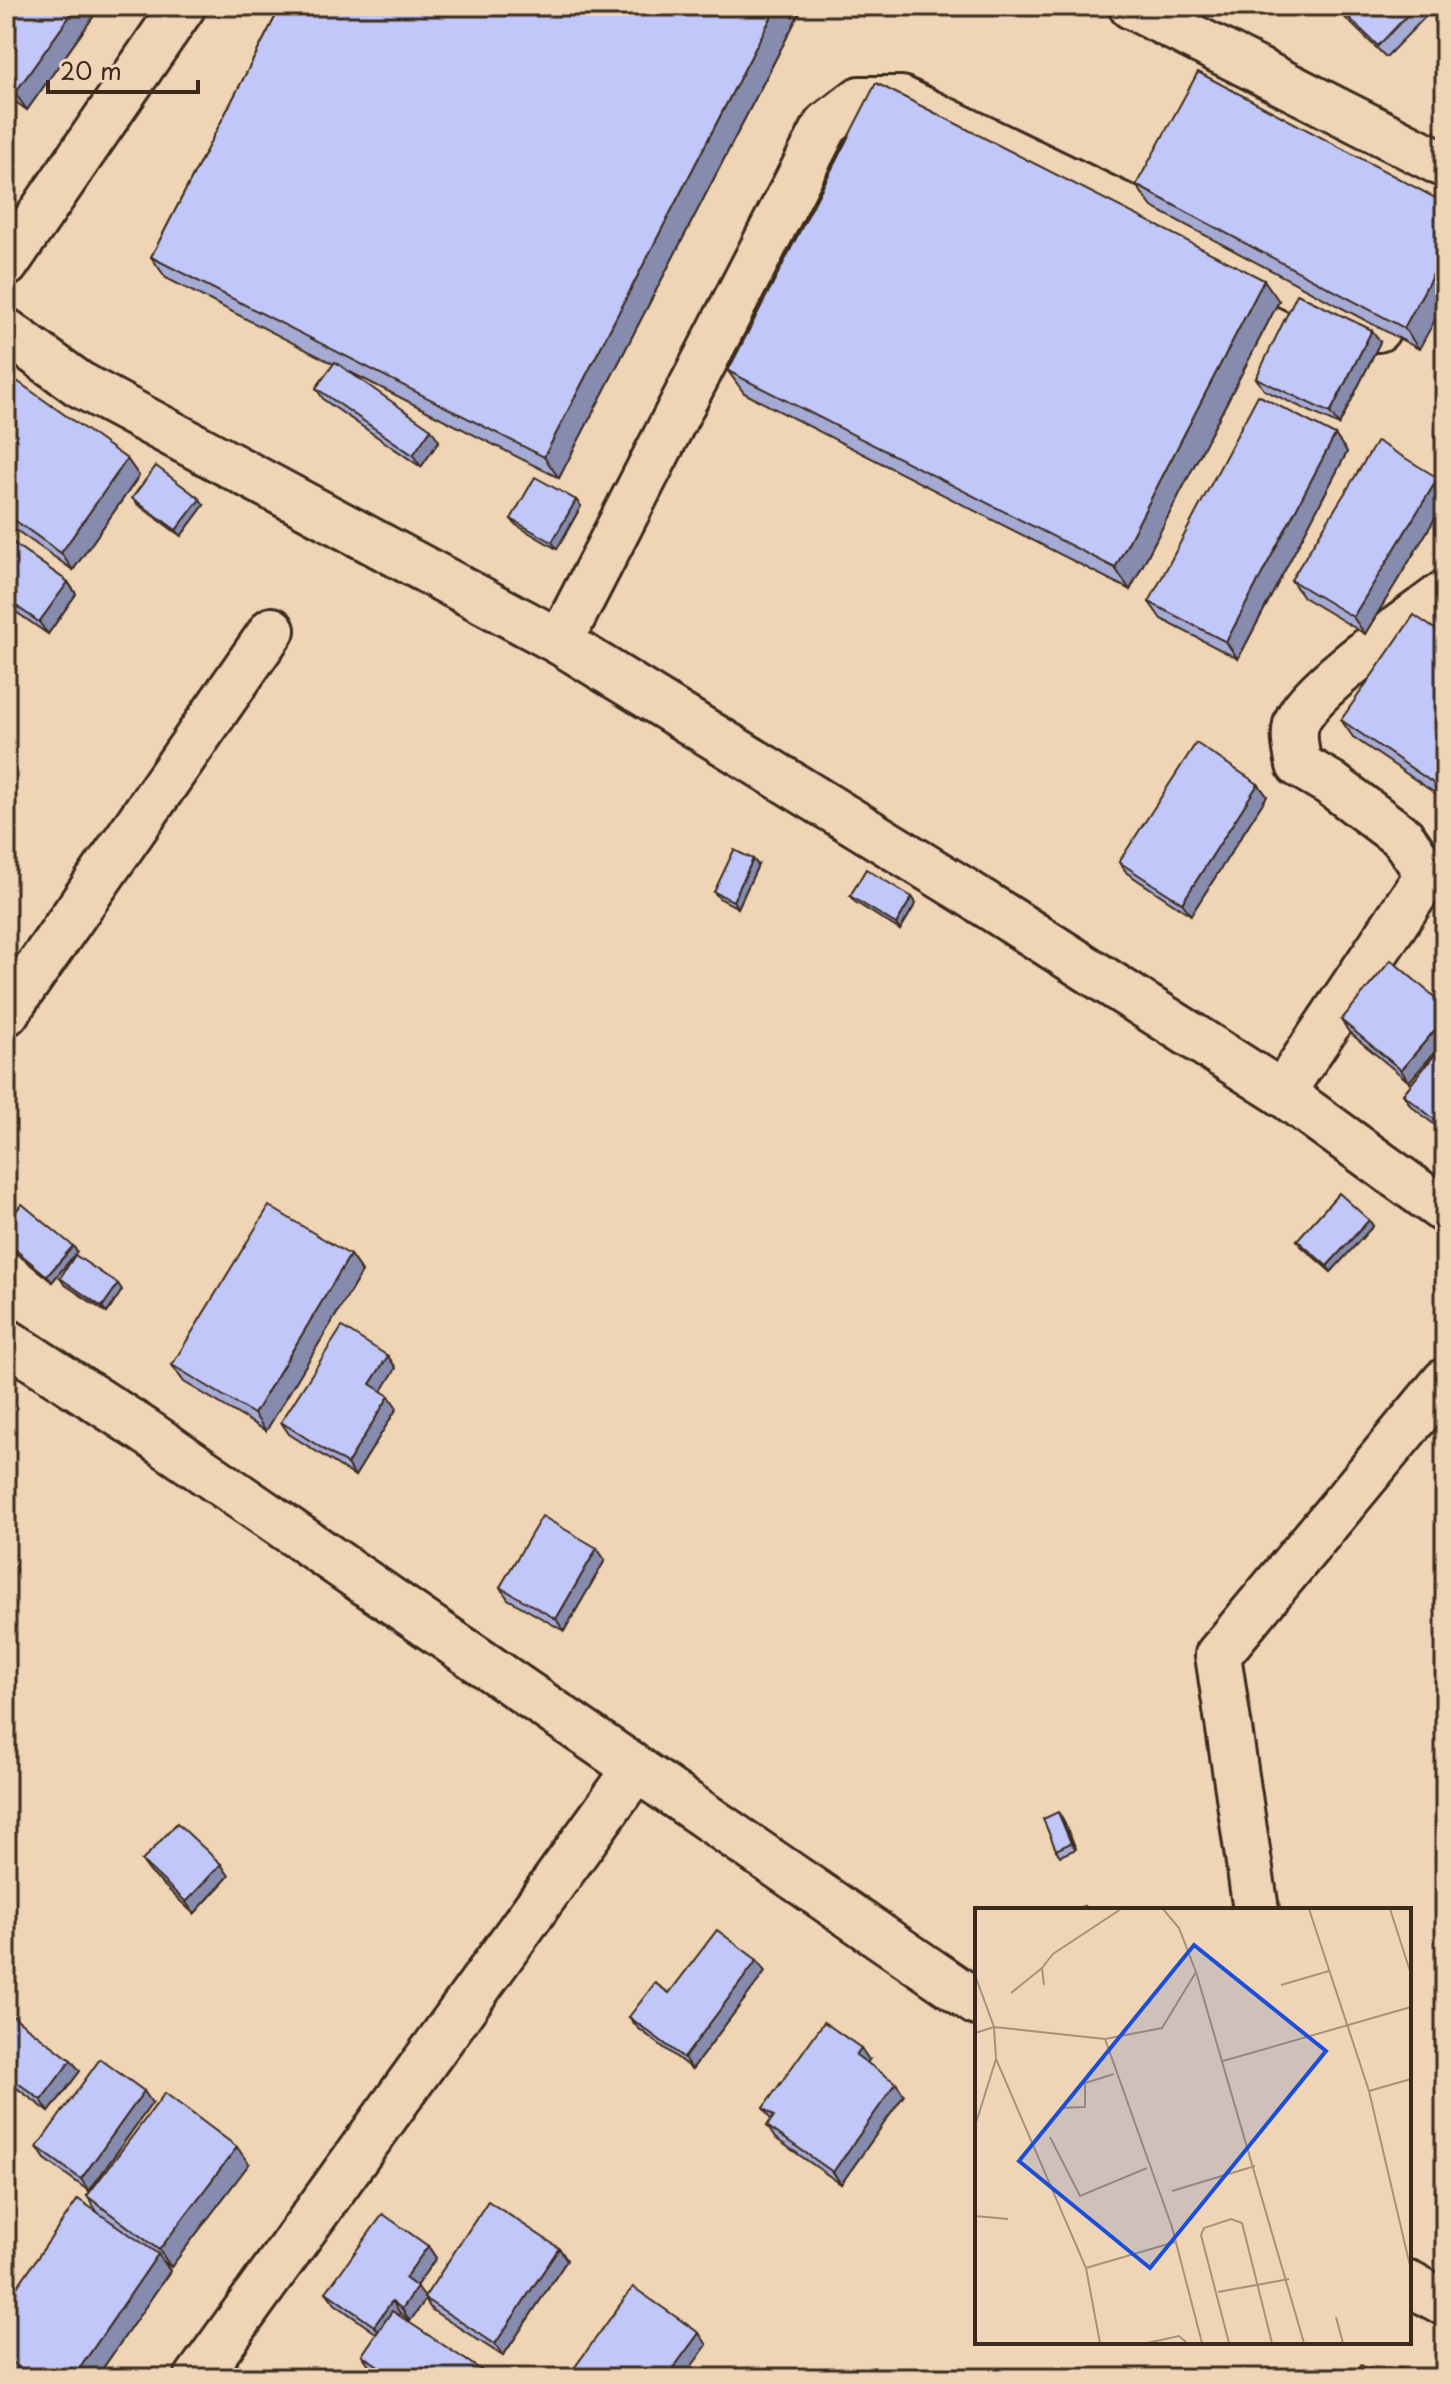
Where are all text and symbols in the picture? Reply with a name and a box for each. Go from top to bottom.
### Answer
scale bar [48,44,198,94]
text: 20 m [60,52,122,88]
inset map [975,1908,1411,2344]

